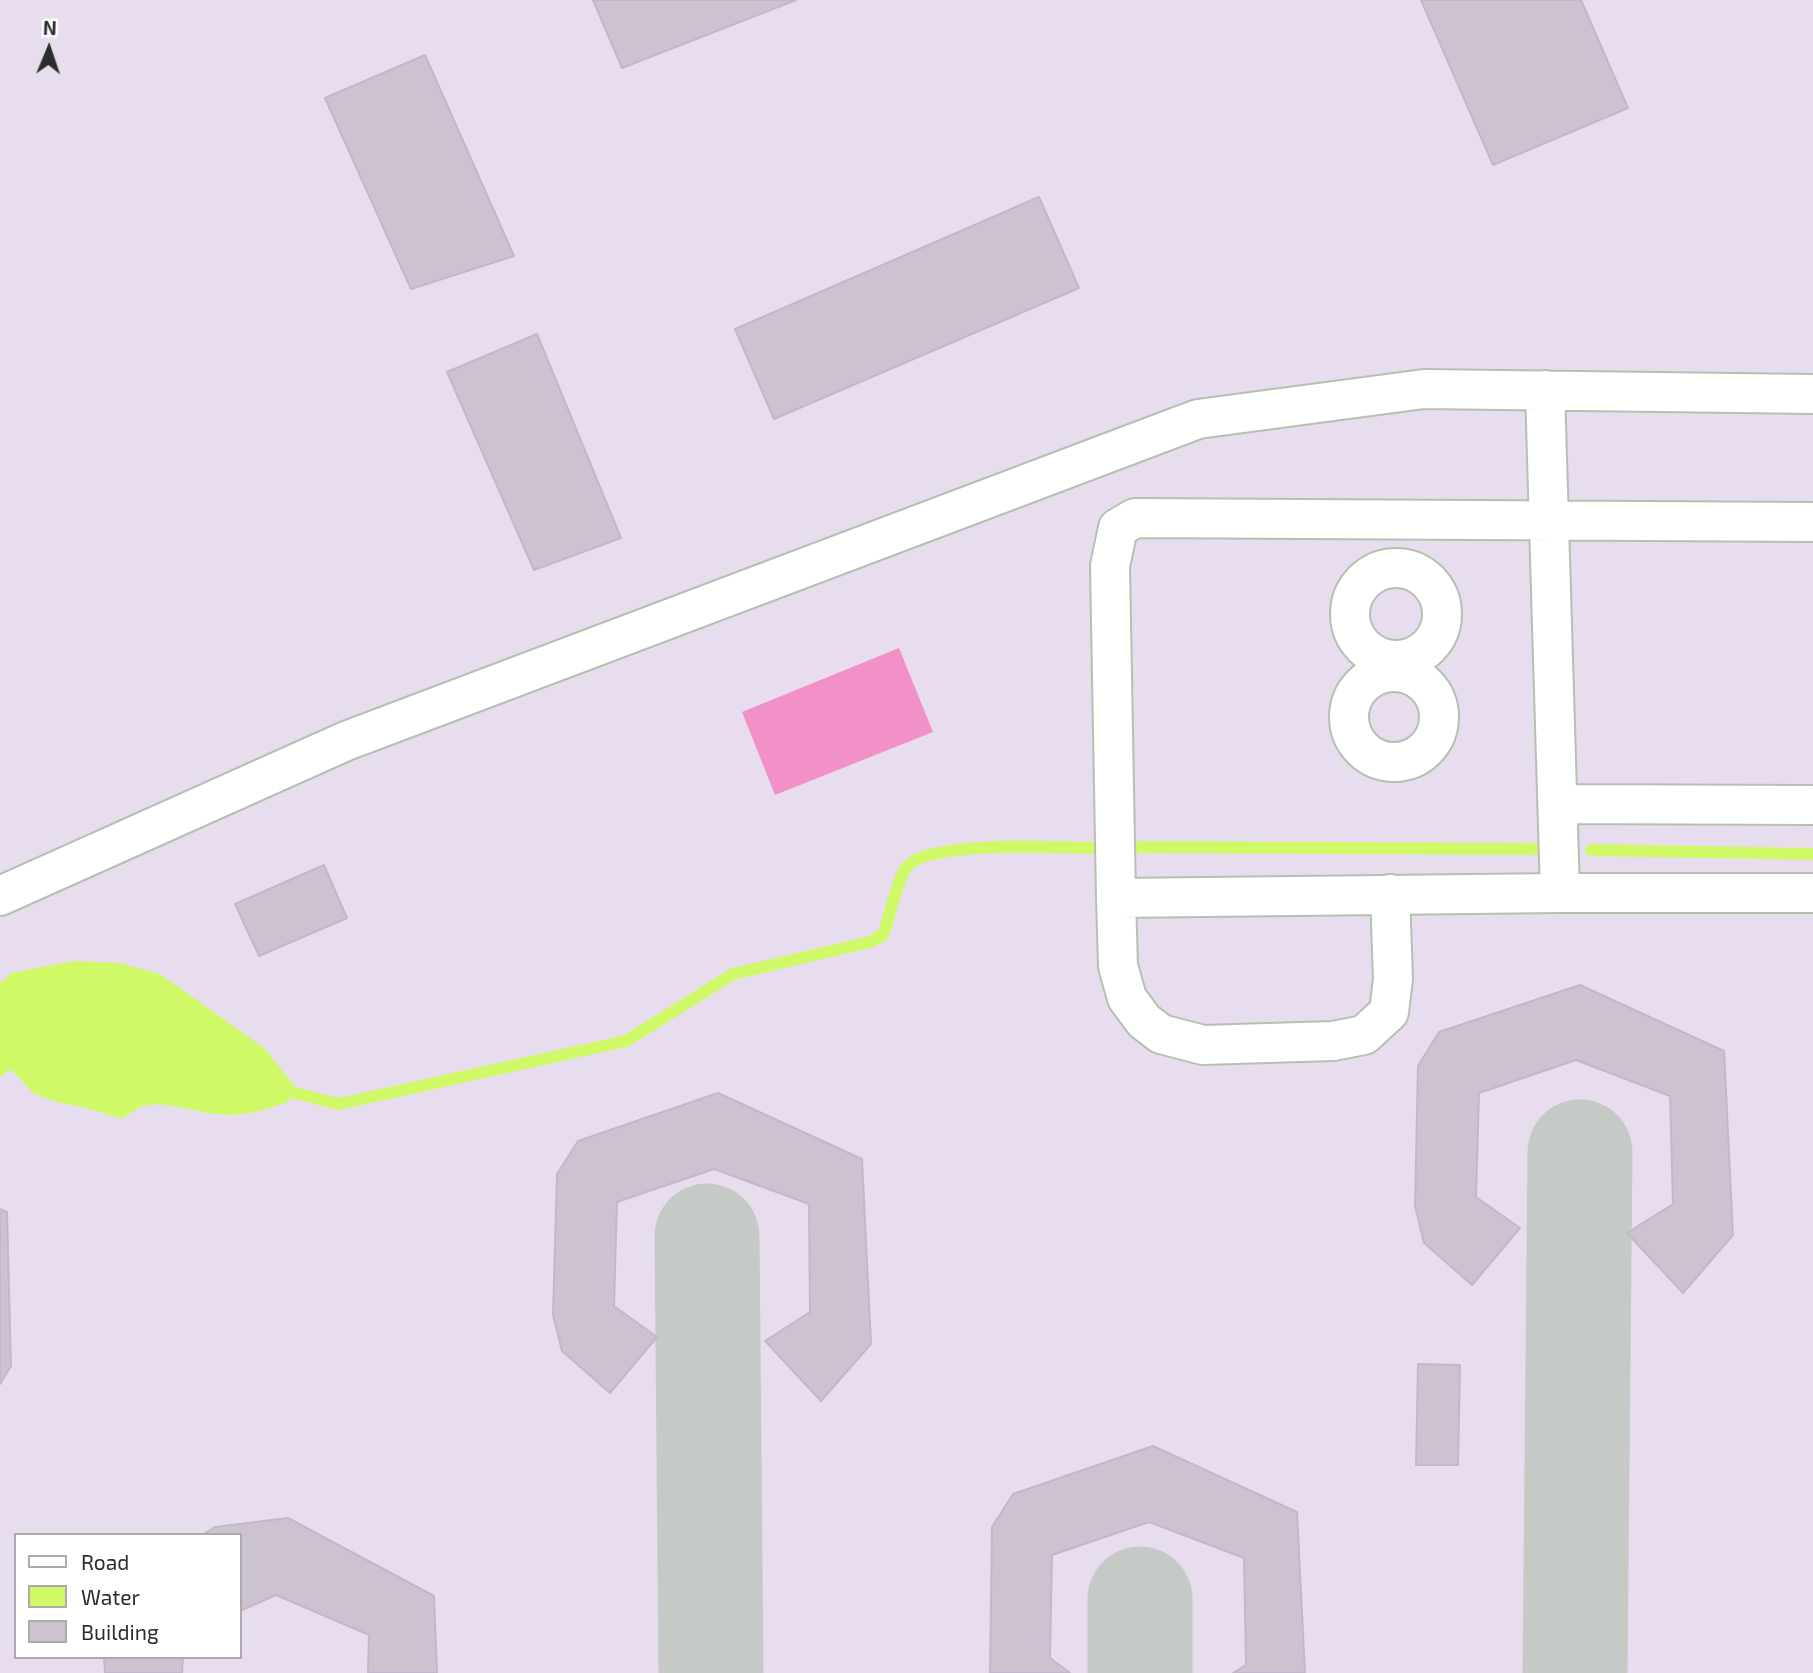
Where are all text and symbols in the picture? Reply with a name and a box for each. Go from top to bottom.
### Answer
north arrow [14,14,84,84]
text: N [42,16,57,39]
legend [14,1533,242,1659]
text: Road [81,1549,129,1574]
text: Water [81,1584,140,1609]
text: Building [81,1619,159,1644]

